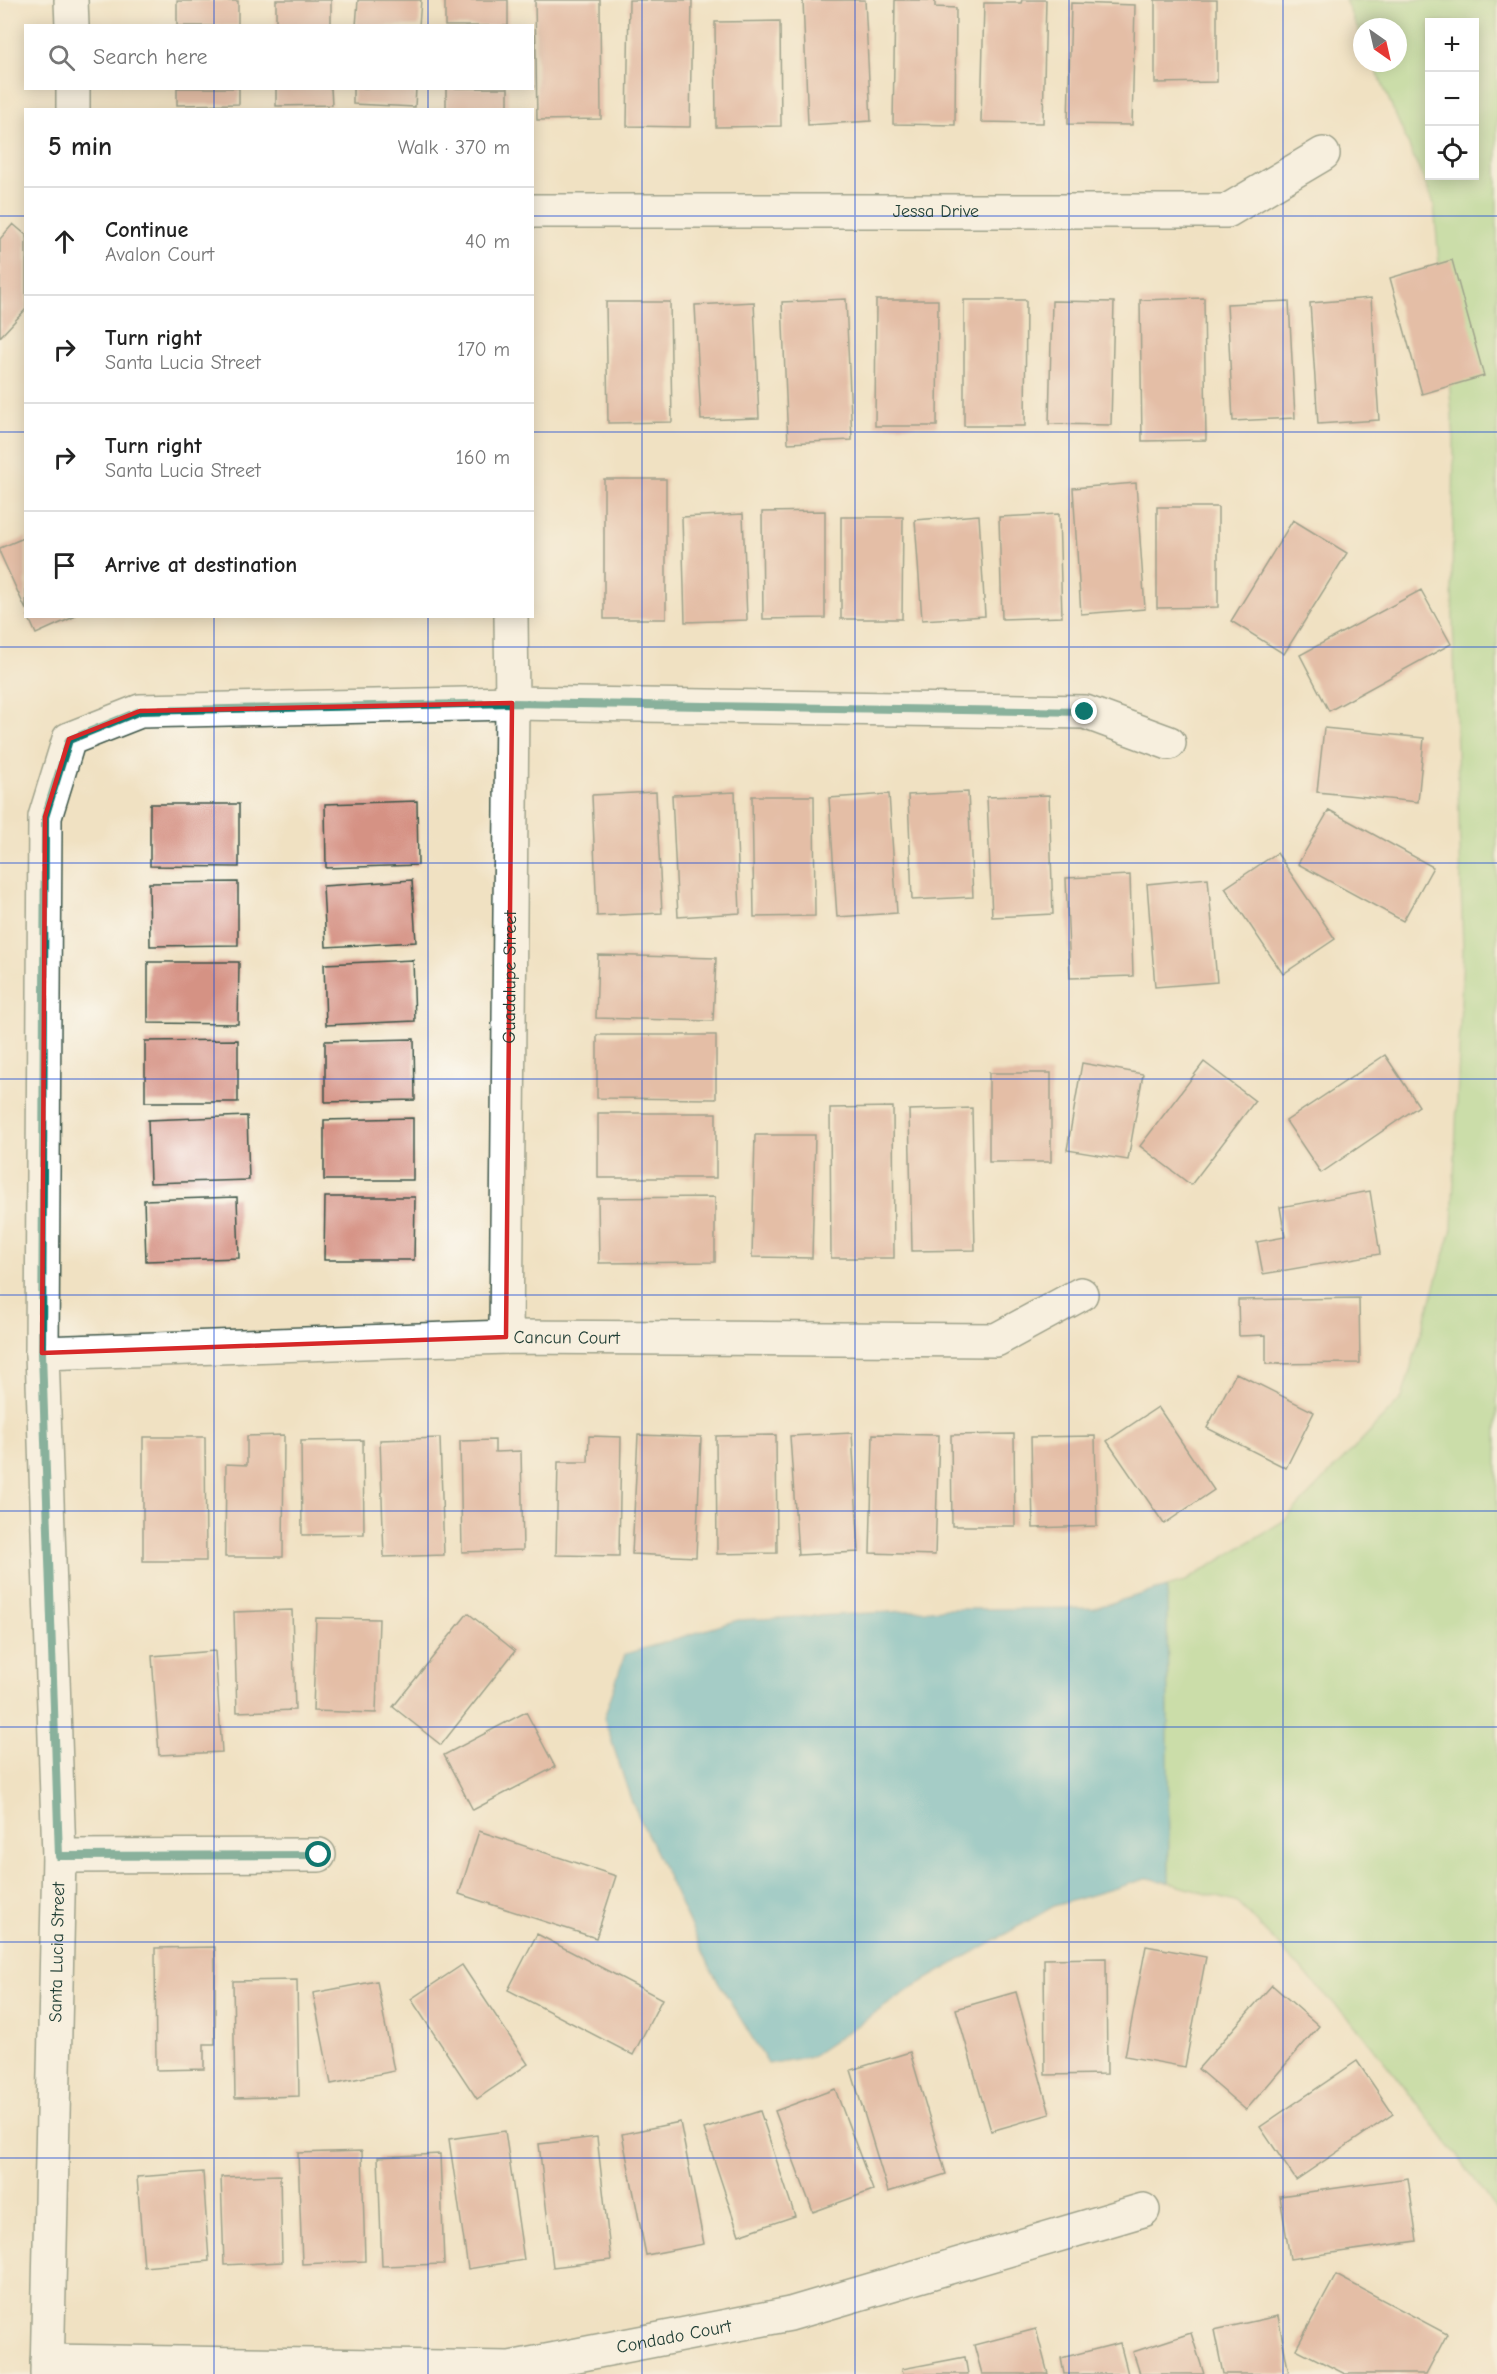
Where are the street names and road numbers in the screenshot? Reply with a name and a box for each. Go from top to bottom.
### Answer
street label: Jessa Drive [893,201,979,222]
street label: Guadalupe Street [499,910,521,1044]
street label: Cancun Court [514,1327,621,1349]
street label: Santa Lucia Street [45,1881,69,2023]
street label: Condado Court [615,2315,734,2358]

